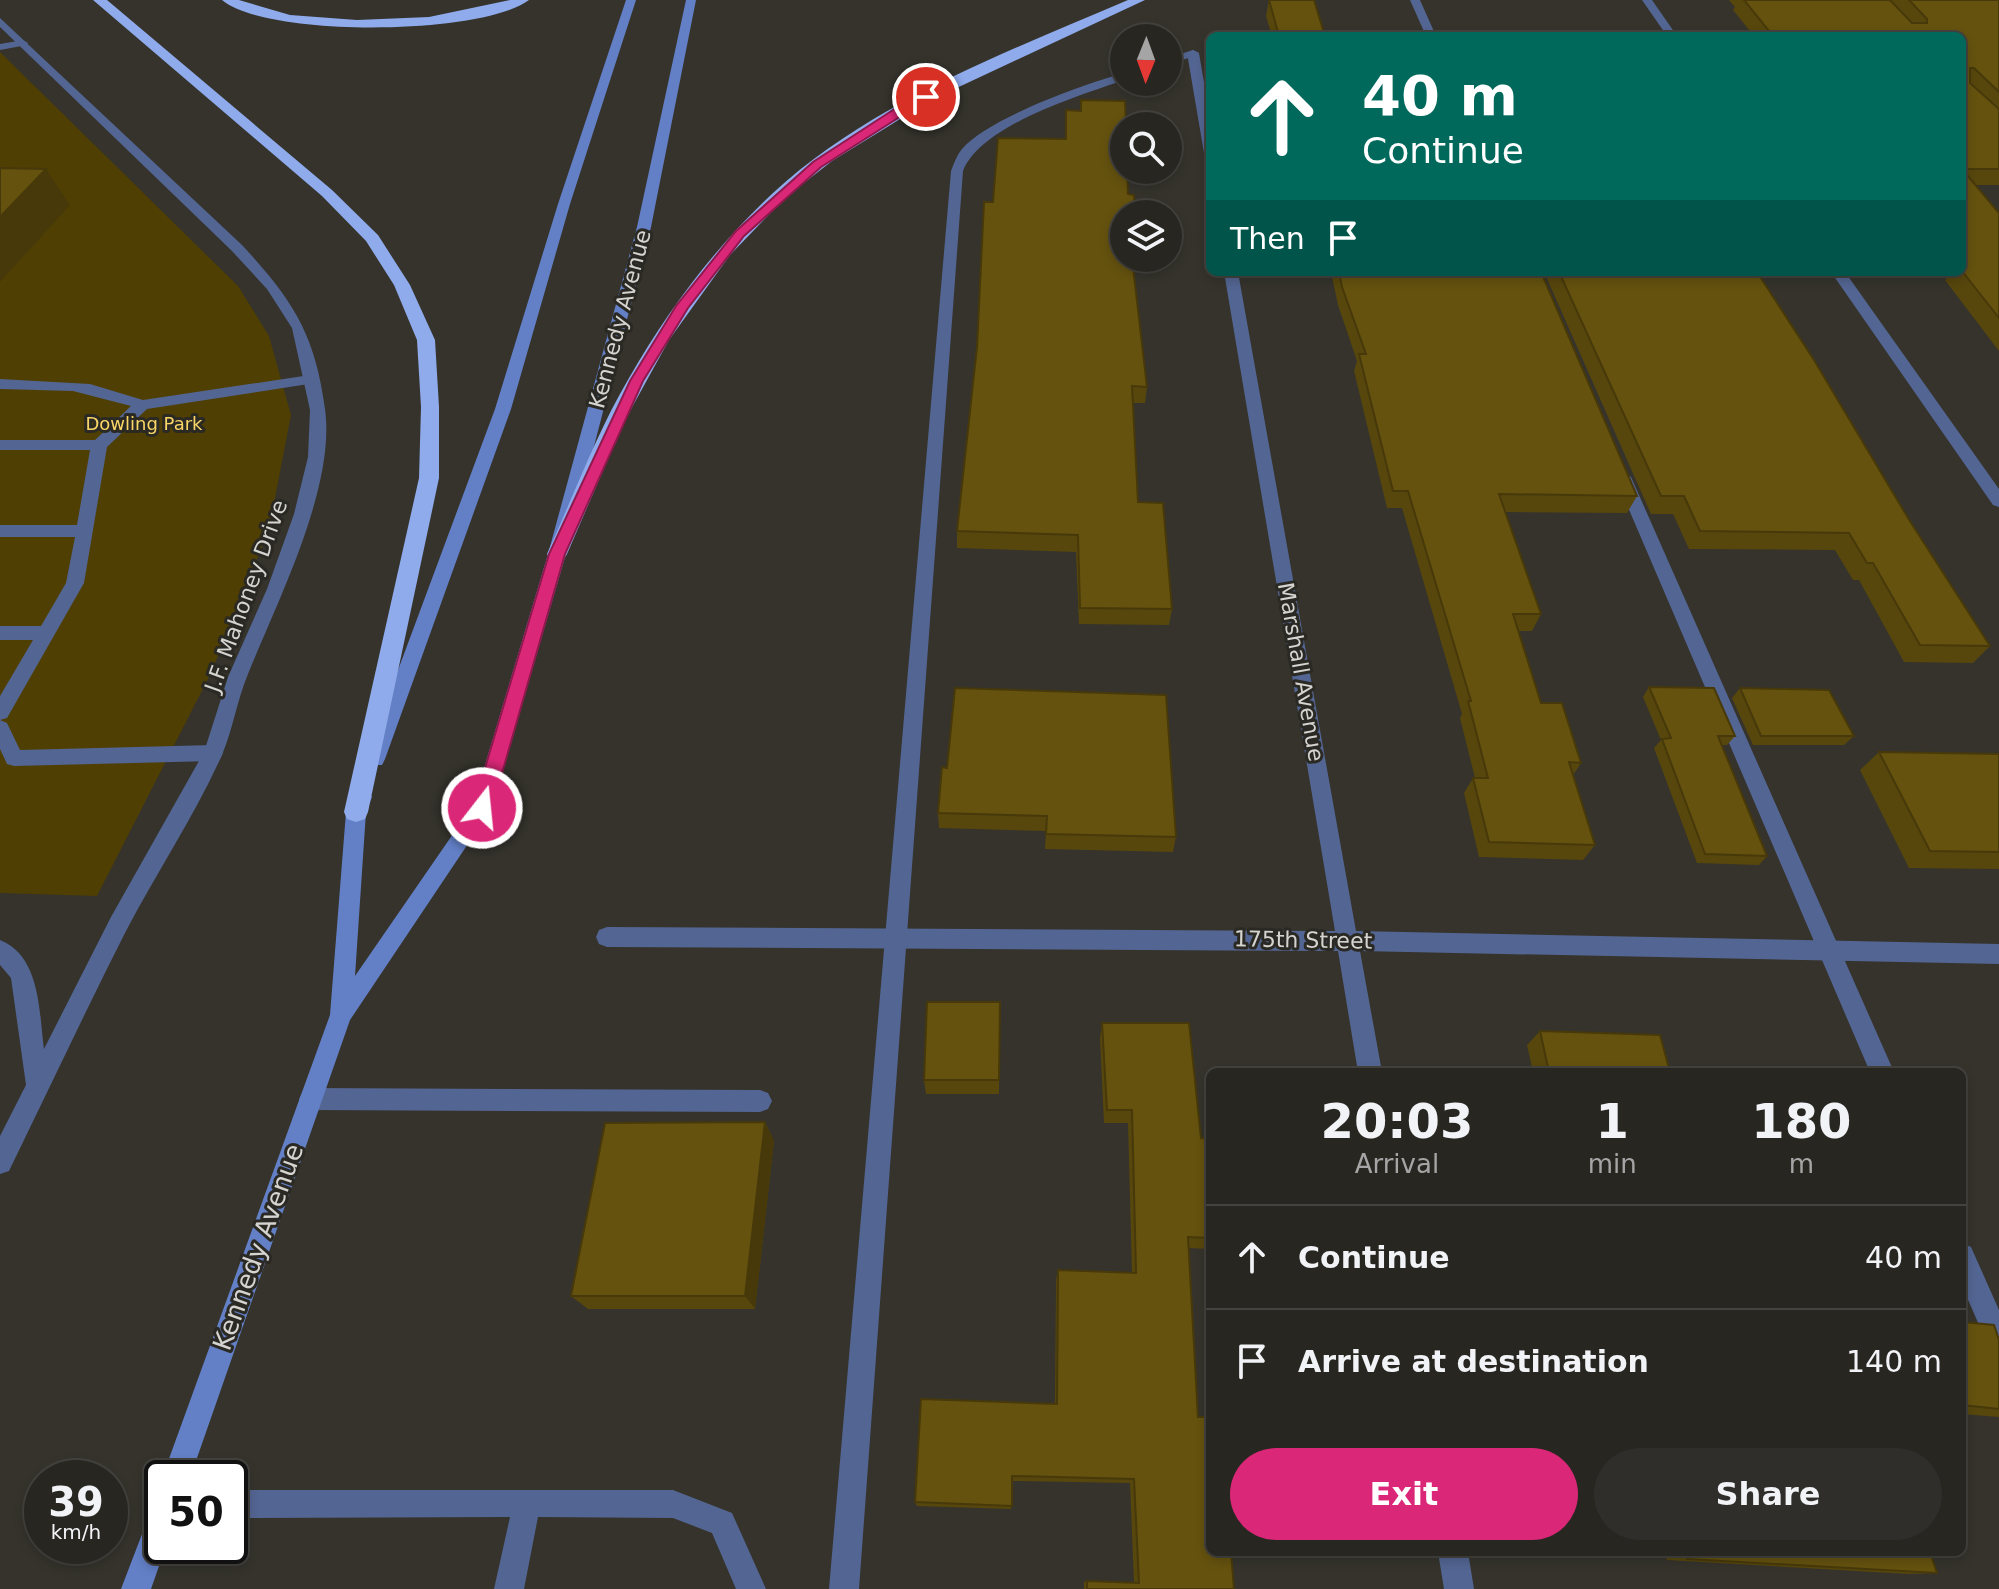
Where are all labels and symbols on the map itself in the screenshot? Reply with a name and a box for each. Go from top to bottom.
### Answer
north arrow [1110,24,1182,96]
pin [892,63,960,131]
street label: Kennedy Avenue [584,227,656,411]
park label: Dowling Park [85,413,203,434]
street label: J.F. Mahoney Drive [199,497,292,697]
street label: Marshall Avenue [1273,581,1329,763]
position arrow [440,766,524,850]
street label: 175th Street [1234,926,1373,954]
street label: Kennedy Avenue [207,1140,309,1354]
speed limit sign: 50 [144,1460,248,1564]

